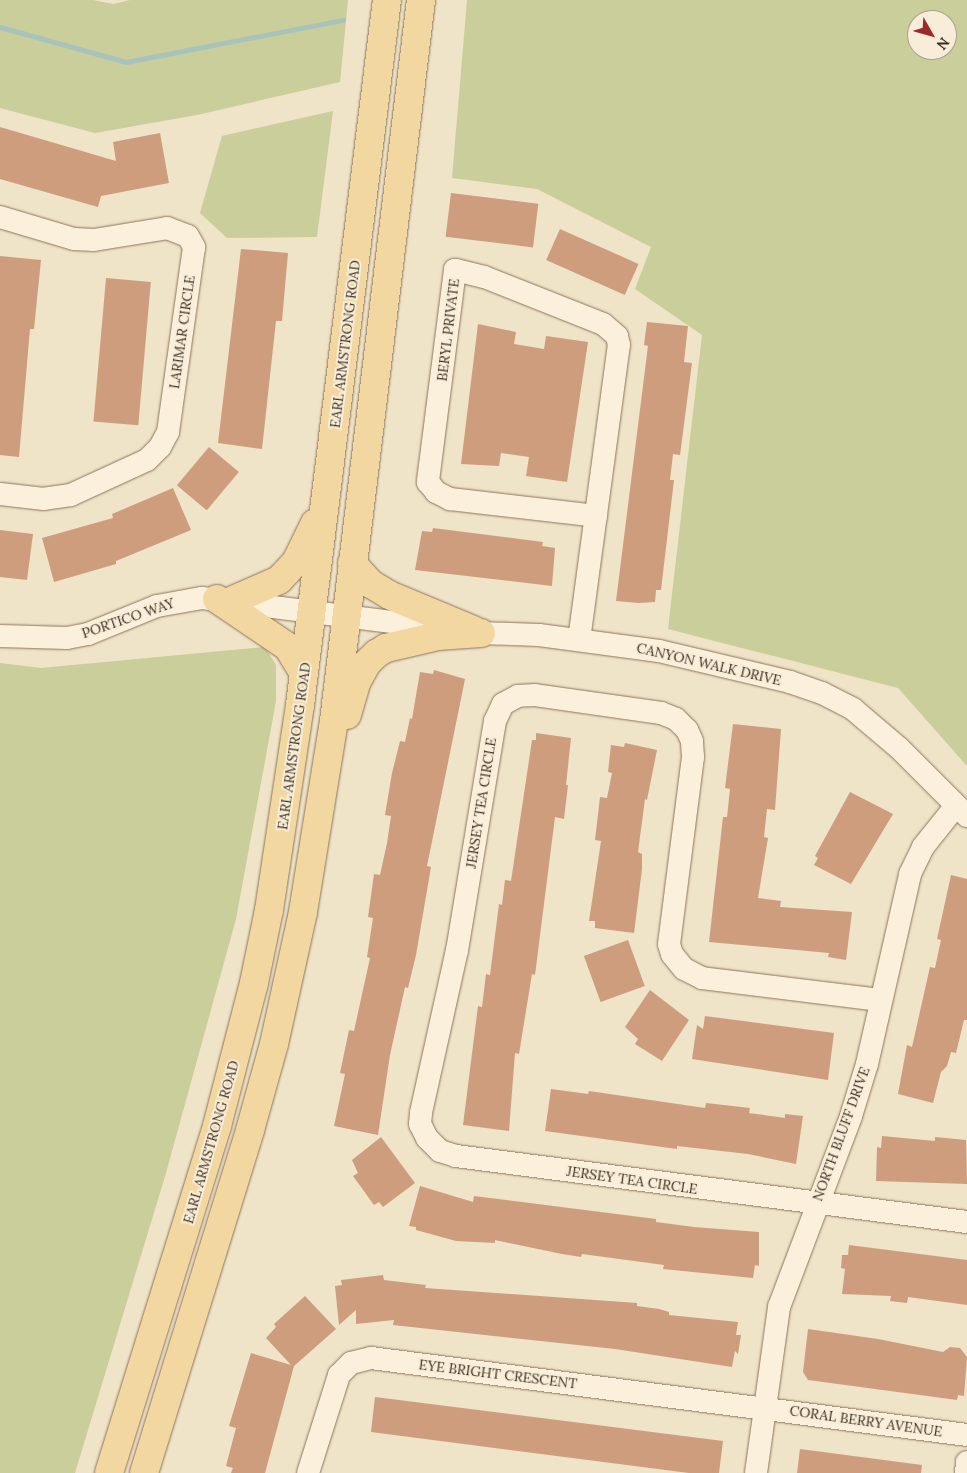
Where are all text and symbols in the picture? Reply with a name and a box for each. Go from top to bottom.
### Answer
north arrow [907,10,957,60]
text: N [933,34,953,53]
street label: EARL ARMSTRONG ROAD [326,259,364,429]
street label: LARIMAR CIRCLE [166,274,198,390]
street label: BERYL PRIVATE [433,278,463,382]
street label: PORTICO WAY [79,594,177,642]
street label: CANYON WALK DRIVE [635,639,783,689]
street label: EARL ARMSTRONG ROAD [274,661,314,831]
street label: JERSEY TEA CIRCLE [462,737,500,869]
street label: EARL ARMSTRONG ROAD [180,1058,242,1226]
street label: NORTH BLUFF DRIVE [809,1065,873,1203]
street label: JERSEY TEA CIRCLE [566,1163,698,1197]
street label: EYE BRIGHT CRESCENT [418,1356,578,1392]
street label: CORAL BERRY AVENUE [789,1402,943,1440]

